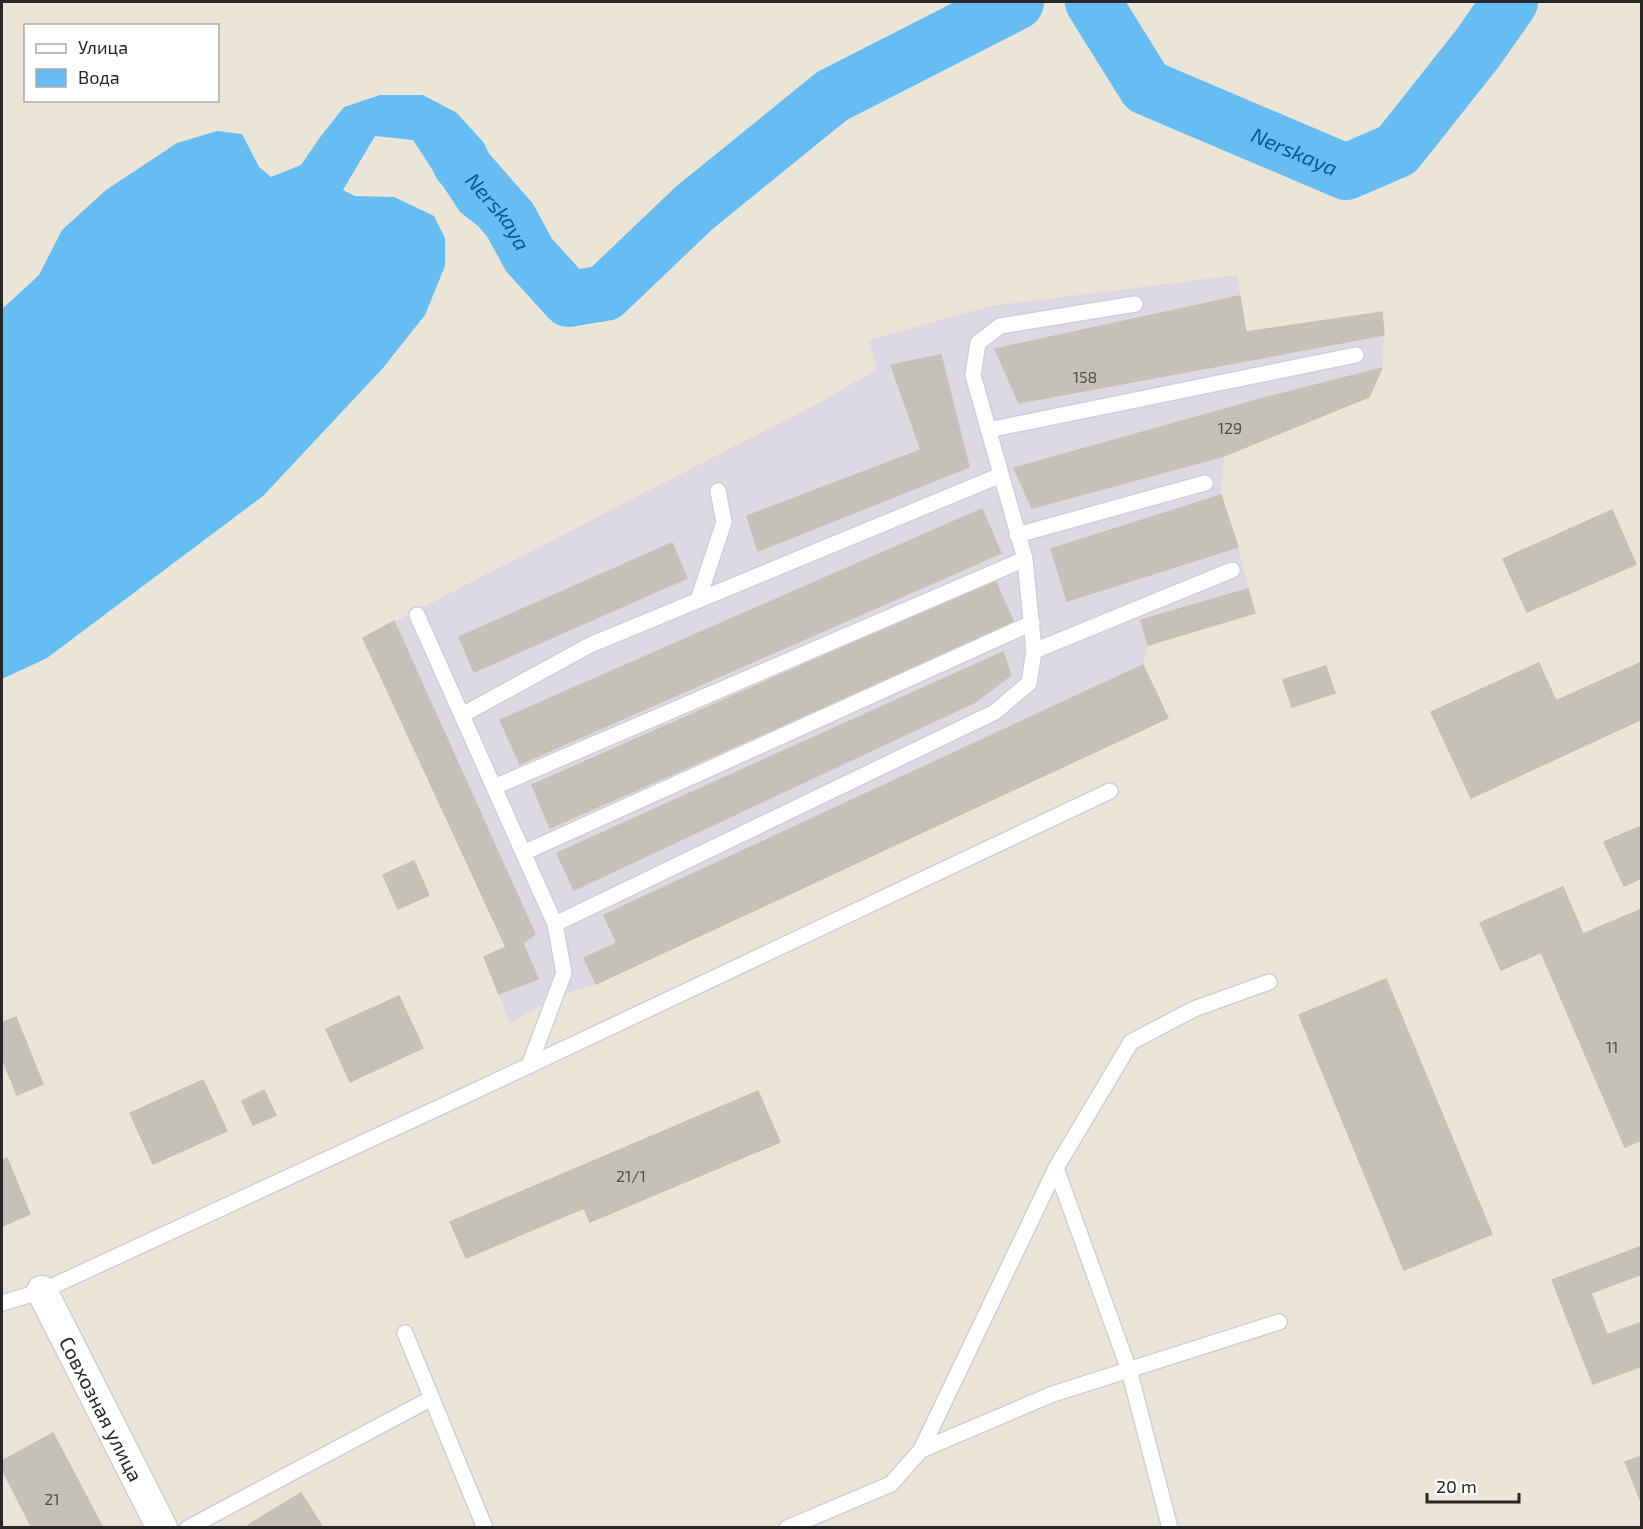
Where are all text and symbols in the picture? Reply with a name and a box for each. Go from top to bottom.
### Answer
legend [24,24,219,102]
text: Улица [78,36,128,58]
text: Вода [78,66,120,88]
water label: Nerskaya [1248,121,1342,180]
water label: Nerskaya [461,167,536,254]
house number: 158 [1073,367,1097,386]
house number: 129 [1218,418,1242,437]
house number: 11 [1606,1037,1618,1056]
house number: 21/1 [616,1166,646,1185]
street label: Совхозная улица [55,1332,148,1485]
scale bar [1427,1466,1518,1504]
text: 20 m [1436,1475,1477,1497]
house number: 21 [44,1489,60,1508]

